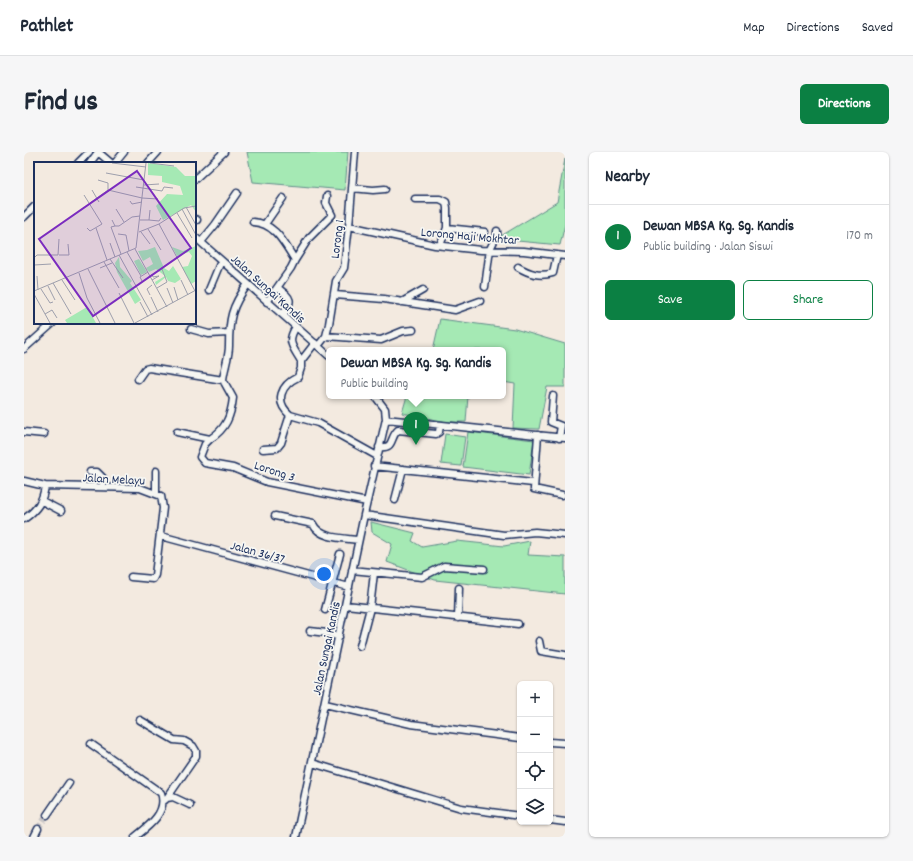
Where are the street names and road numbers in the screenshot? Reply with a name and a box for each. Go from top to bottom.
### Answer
street label: Lorong 1 [327,219,350,260]
street label: Lorong Haji Mokhtar [420,224,520,251]
street label: Jalan Sungai Kandis [225,251,309,329]
street label: Lorong 3 [251,457,297,488]
street label: Jalan Melayu [82,469,146,492]
street label: Jalan 36/37 [228,537,287,570]
street label: Jalan Sungai Kandis [308,600,347,697]

